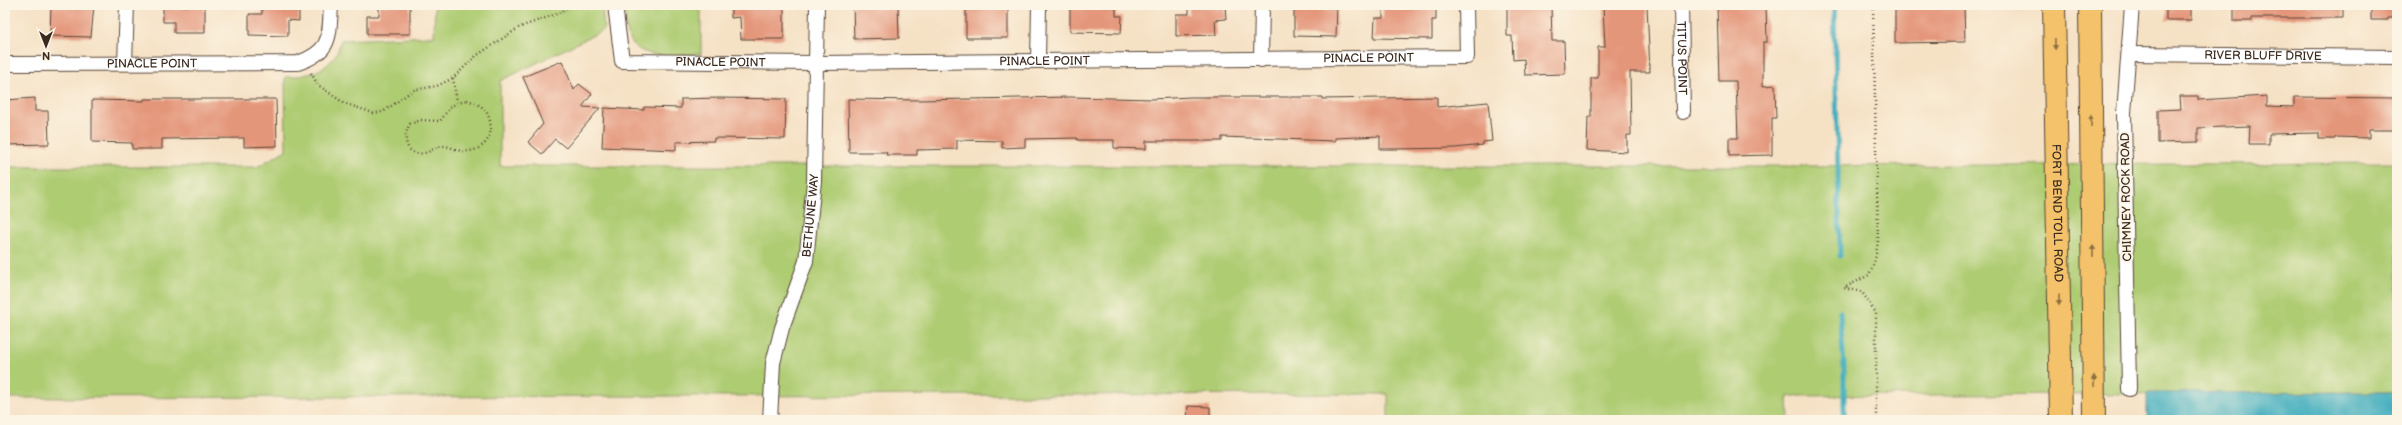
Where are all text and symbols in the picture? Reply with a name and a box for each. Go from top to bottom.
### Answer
street label: TITUS POINT [1673,21,1690,96]
north arrow [26,26,66,66]
one-way arrow [2052,38,2058,51]
street label: RIVER BLUFF DRIVE [2204,48,2322,64]
text: N [42,49,50,62]
street label: PINACLE POINT [1323,50,1415,66]
street label: PINACLE POINT [999,53,1091,69]
street label: PINACLE POINT [675,55,767,70]
street label: PINACLE POINT [107,56,198,72]
one-way arrow [2088,114,2094,127]
street label: CHIMNEY ROCK ROAD [2118,132,2135,262]
street label: FORT BEND TOLL ROAD [2048,144,2066,282]
street label: BETHUNE WAY [799,173,822,258]
one-way arrow [2089,245,2096,257]
one-way arrow [2056,294,2062,307]
one-way arrow [2091,374,2097,387]

